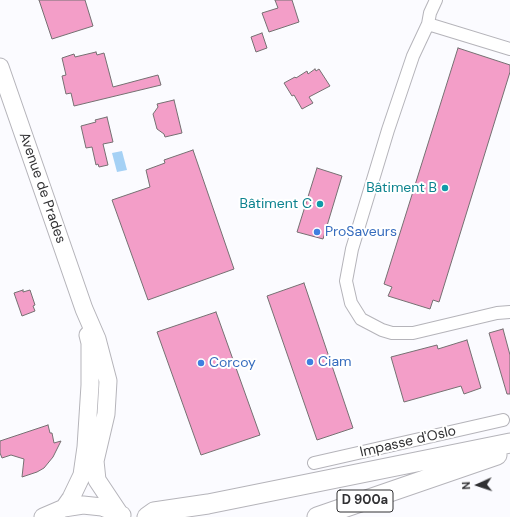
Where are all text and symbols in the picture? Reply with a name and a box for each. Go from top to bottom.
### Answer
street label: Avenue de Prades [15,130,69,246]
place label: Bâtiment B [366,180,437,196]
marker: Bâtiment B [440,183,450,193]
place label: Bâtiment C [240,196,312,212]
marker: Bâtiment C [315,199,325,209]
place label: ProSaveurs [325,224,397,240]
marker: ProSaveurs [312,227,322,237]
place label: Ciam [318,354,351,370]
place label: Corcoy [209,355,256,371]
marker: Ciam [305,357,315,367]
marker: Corcoy [196,358,206,368]
street label: Impasse d'Oslo [358,423,458,461]
north arrow [458,465,498,505]
text: N [459,481,473,490]
road number: D 900a [337,490,393,512]

